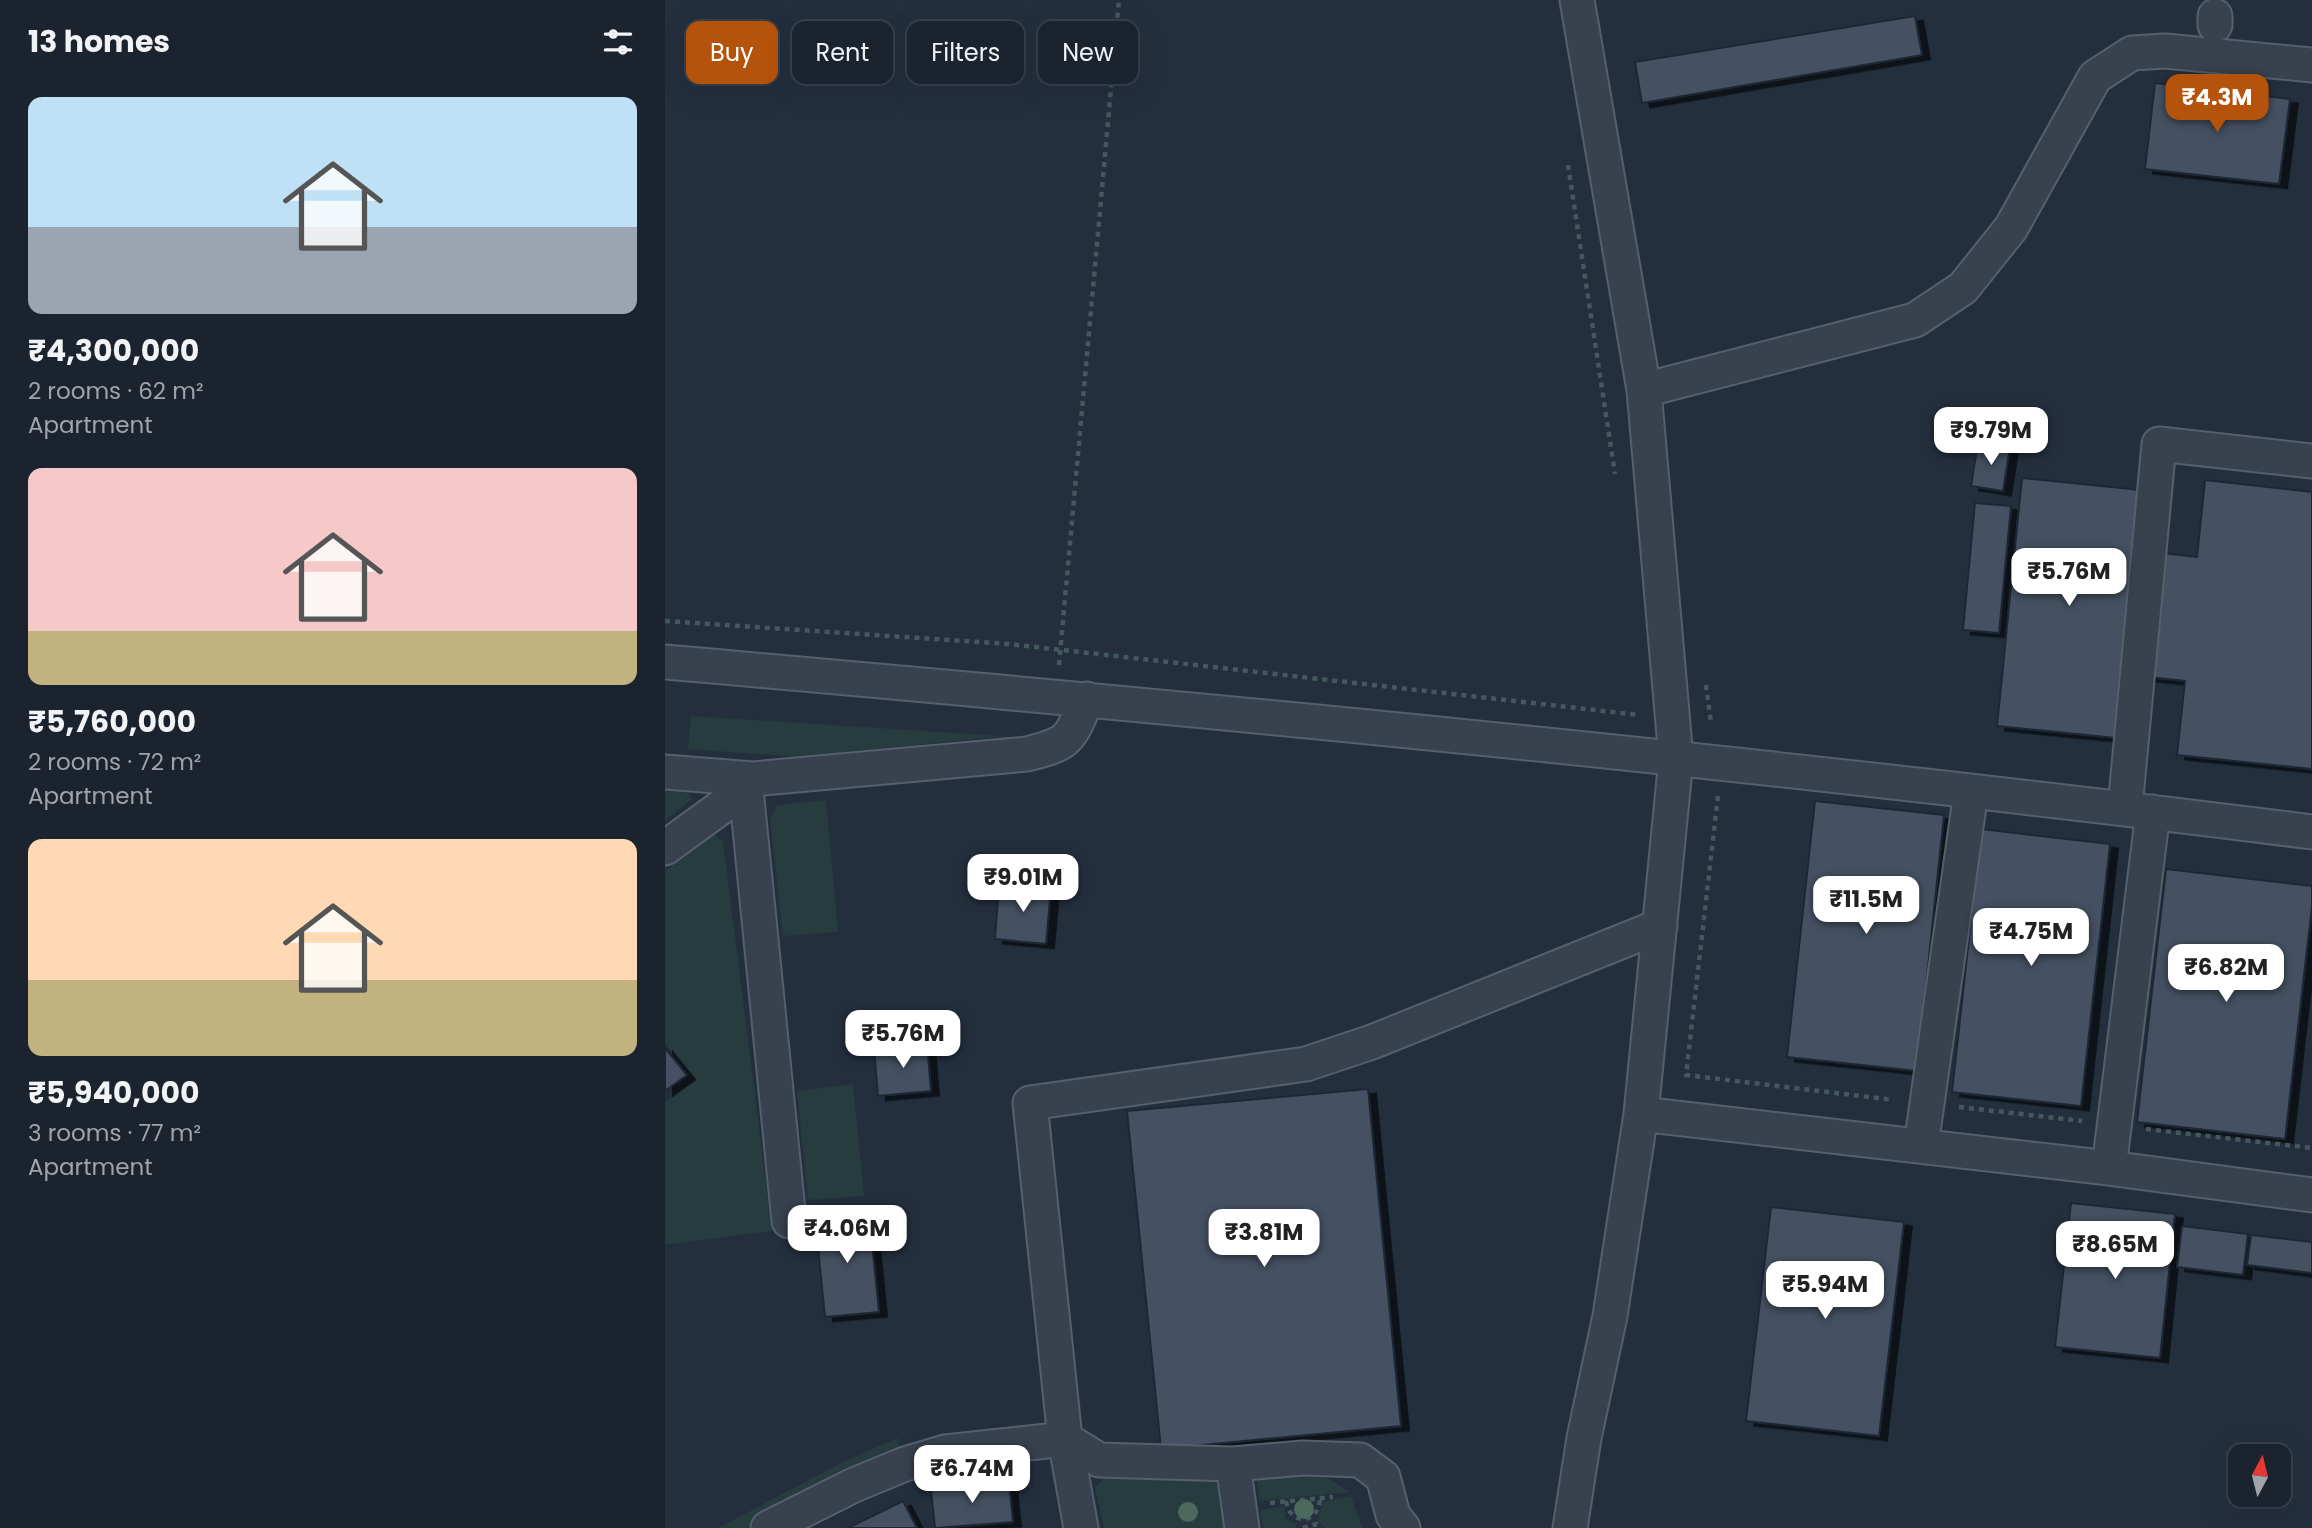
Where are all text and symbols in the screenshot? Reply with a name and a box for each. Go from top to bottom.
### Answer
text: 13 homes [28,20,170,63]
chip: Buy [686,21,778,84]
chip: Rent [792,21,893,84]
chip: Filters [907,21,1024,84]
chip: New [1038,21,1138,84]
icon: filters [599,23,637,61]
pin: ₹4.3M [2168,74,2266,134]
text: ₹4.3M [2182,81,2252,113]
icon: home [270,143,396,269]
text: ₹4,300,000 [28,329,199,372]
text: 2 rooms · 62 m² [28,375,204,407]
pin: ₹9.79M [1934,407,2048,467]
text: Apartment [28,409,153,441]
text: ₹9.79M [1950,414,2032,446]
icon: home [270,514,396,640]
pin: ₹5.76M [2012,548,2126,608]
text: ₹5.76M [2027,555,2111,587]
text: ₹5,760,000 [28,700,196,743]
text: 2 rooms · 72 m² [28,746,201,778]
text: Apartment [28,780,153,812]
pin: ₹9.01M [966,855,1080,914]
text: ₹9.01M [983,861,1063,893]
pin: ₹11.5M [1809,876,1923,936]
text: ₹11.5M [1829,883,1903,915]
icon: home [270,885,396,1011]
pin: ₹4.75M [1974,908,2088,968]
text: ₹4.75M [1989,915,2073,947]
pin: ₹6.82M [2169,944,2283,1004]
text: ₹6.82M [2184,951,2268,983]
pin: ₹5.76M [846,1010,960,1070]
text: ₹5.76M [861,1017,945,1049]
text: ₹5,940,000 [28,1071,200,1114]
text: 3 rooms · 77 m² [28,1117,201,1149]
text: Apartment [28,1151,153,1183]
pin: ₹4.06M [790,1206,904,1265]
pin: ₹3.81M [1207,1210,1321,1269]
text: ₹4.06M [804,1212,890,1244]
text: ₹3.81M [1225,1216,1303,1248]
pin: ₹8.65M [2058,1222,2172,1281]
text: ₹8.65M [2072,1228,2158,1260]
pin: ₹5.94M [1768,1262,1882,1321]
text: ₹5.94M [1782,1268,1868,1300]
north arrow [2228,1444,2291,1507]
map controls [2228,1444,2291,1507]
pin: ₹6.74M [915,1446,1029,1505]
text: ₹6.74M [930,1452,1014,1484]

